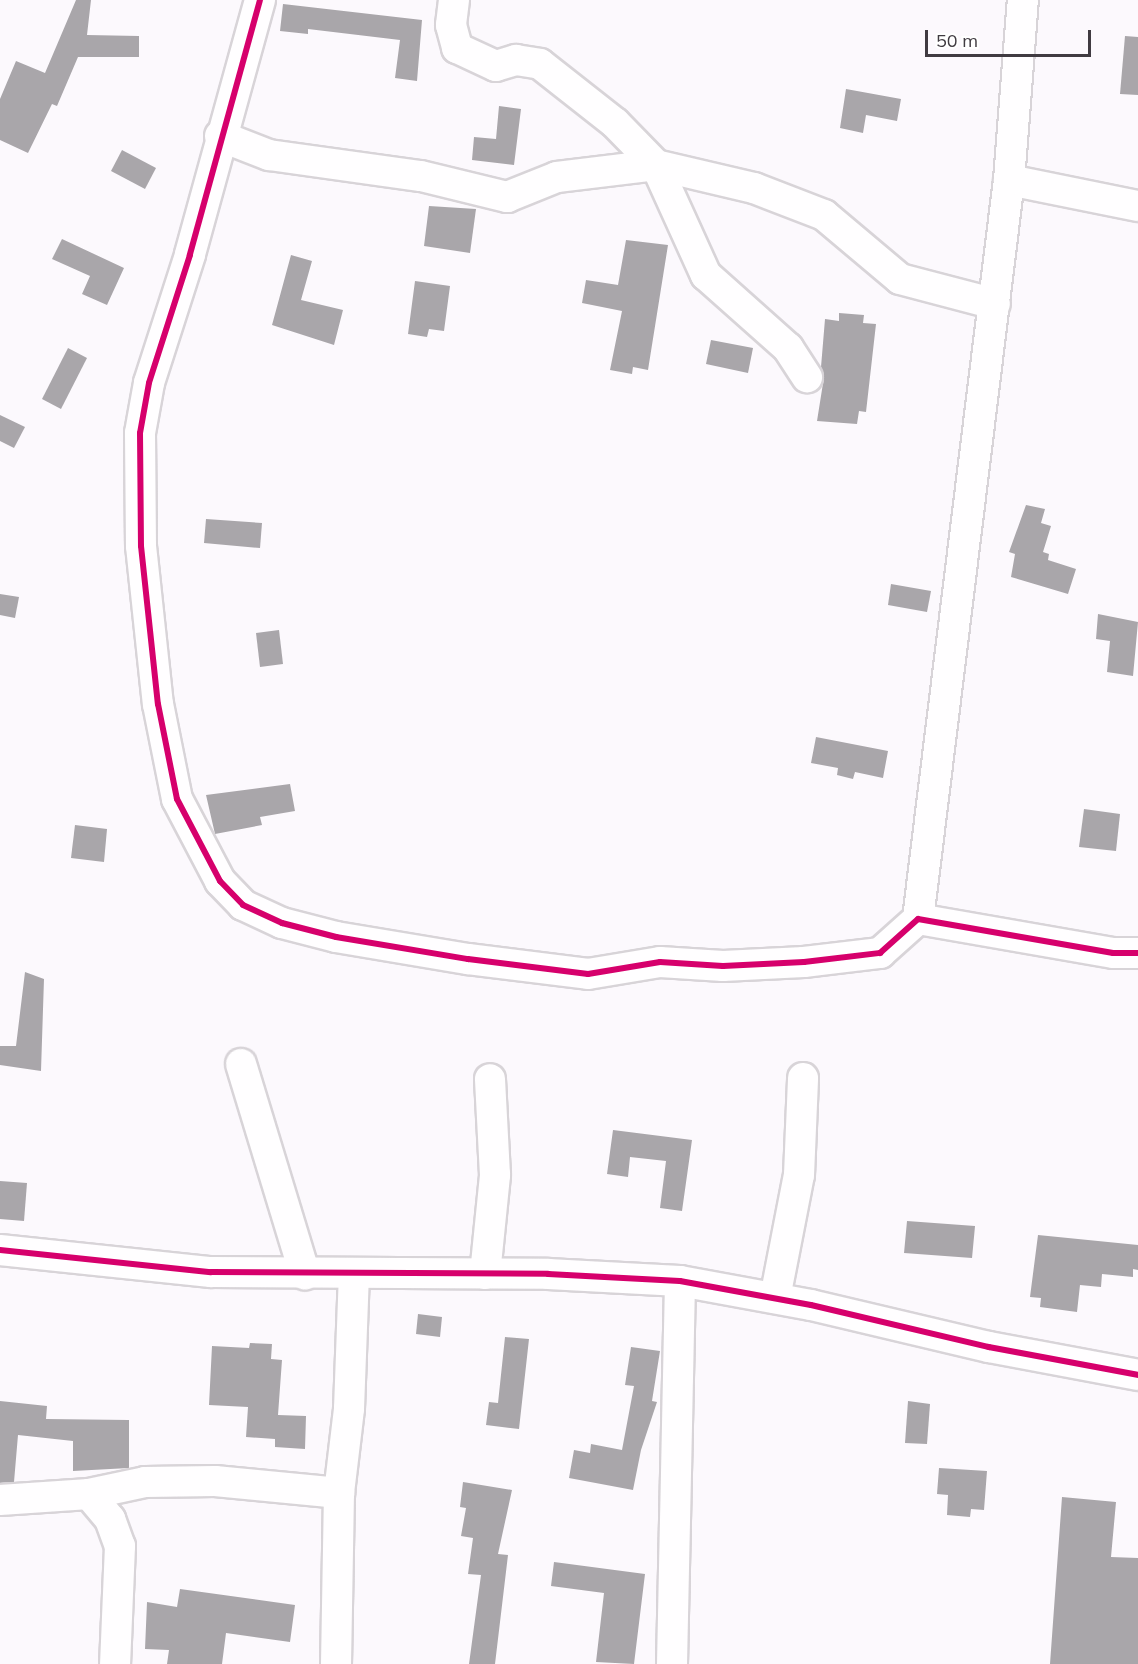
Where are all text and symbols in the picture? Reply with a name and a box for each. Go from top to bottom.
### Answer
scale bar [928,18,1094,56]
text: 50 m [936,29,978,52]

